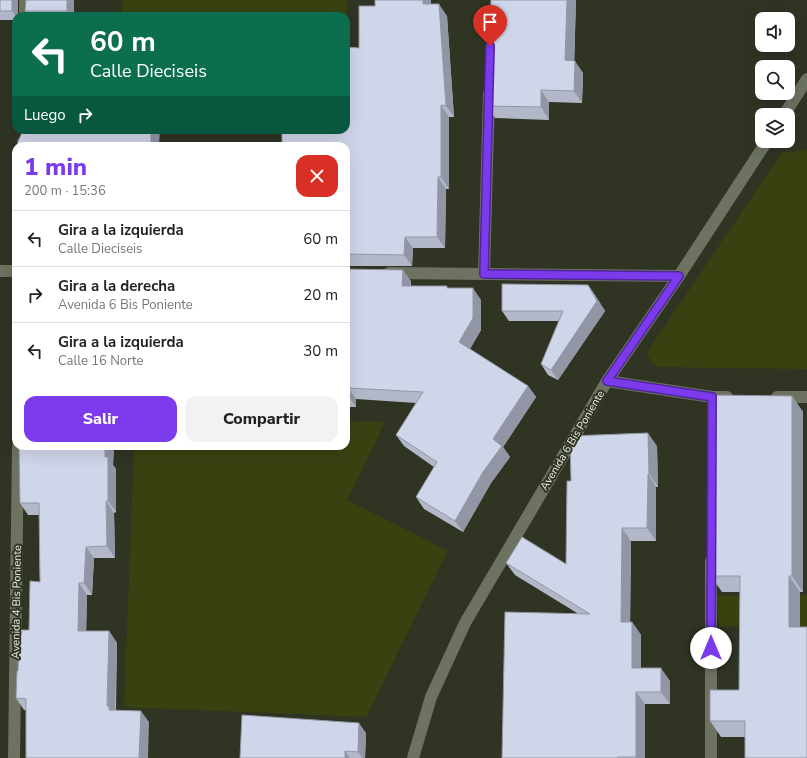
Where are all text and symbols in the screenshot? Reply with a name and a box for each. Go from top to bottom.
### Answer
pin [473,5,507,46]
icon: arrive [479,11,501,33]
map controls [755,12,795,148]
button: sound [755,12,795,52]
text: 60 m [90,23,156,61]
icon: left [24,28,76,80]
text: Calle Dieciseis [90,59,207,83]
button: search [755,60,795,100]
icon: right [74,104,96,126]
text: Luego [24,105,66,125]
button: layers [755,108,795,148]
text: 1 min [24,151,87,183]
button: close [296,155,338,197]
text: 200 m · 15:36 [24,182,106,200]
text: Gira a la izquierda [58,220,184,240]
icon: left [24,228,46,250]
text: 60 m [303,229,338,249]
text: Calle Dieciseis [58,240,142,258]
text: Gira a la derecha [58,276,175,296]
icon: right [24,284,46,306]
text: 20 m [303,285,338,305]
text: Avenida 6 Bis Poniente [58,296,193,314]
text: Gira a la izquierda [58,332,184,352]
icon: left [24,340,46,362]
text: 30 m [303,341,338,361]
text: Calle 16 Norte [58,352,144,370]
street label: Avenida 6 Bis Poniente [537,387,608,493]
button: Salir [24,396,177,442]
button: Compartir [185,396,338,442]
street label: Avenida 4 Bis Poniente [8,545,25,659]
position arrow [690,627,732,669]

